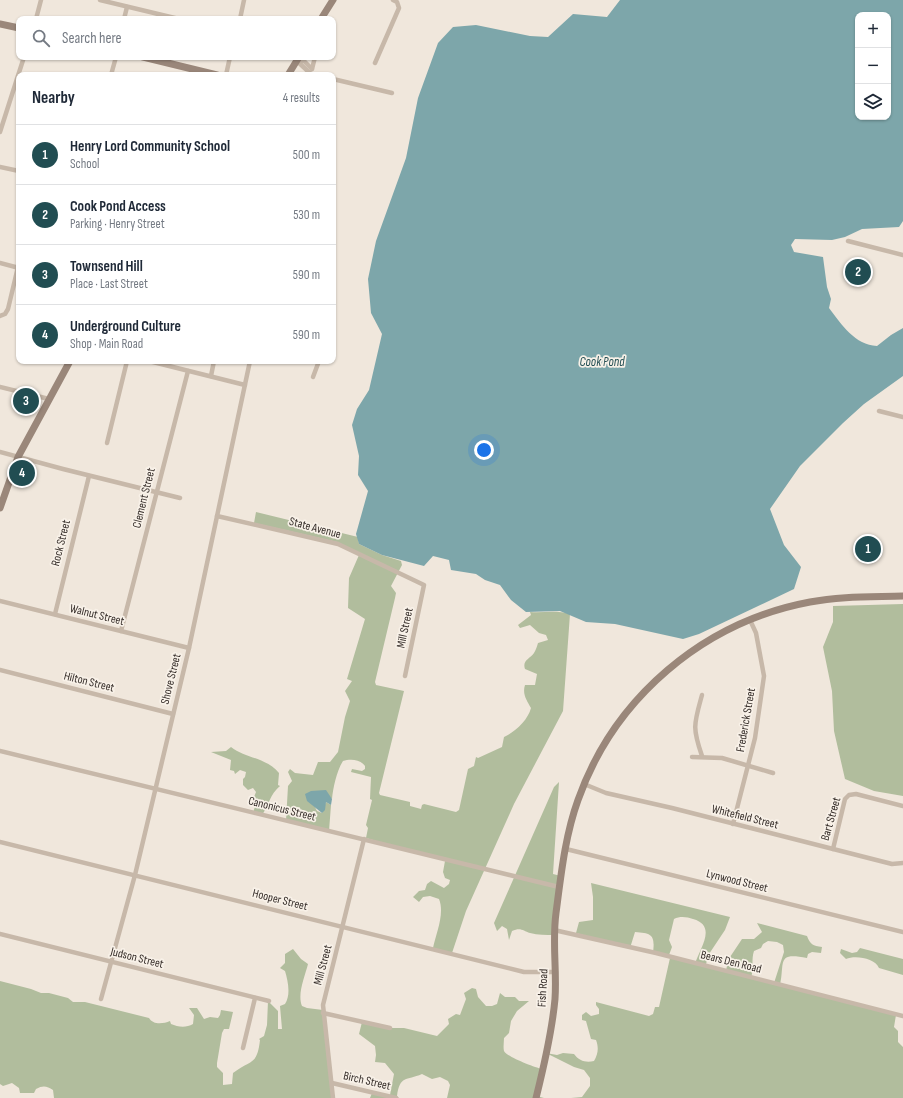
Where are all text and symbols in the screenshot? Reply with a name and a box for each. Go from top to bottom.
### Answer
map controls [855,12,891,120]
button: + [855,12,891,48]
search box [16,16,336,60]
icon: search [30,27,52,49]
text: Search here [62,29,122,48]
button: − [855,48,891,84]
button: layers [855,84,891,120]
text: Nearby [32,88,75,108]
text: 4 results [283,90,320,106]
text: Henry Lord Community School [70,137,230,156]
text: 1 [42,147,48,163]
text: 500 m [293,147,320,163]
text: School [70,156,100,172]
text: Cook Pond Access [70,197,166,216]
text: 2 [42,207,48,223]
text: 530 m [293,207,320,223]
text: Parking · Henry Street [70,216,165,232]
text: Townsend Hill [70,257,143,276]
pin: 2 [845,257,871,287]
text: 3 [42,267,48,283]
text: 590 m [293,267,320,283]
text: Place · Last Street [70,276,148,292]
text: Underground Culture [70,317,181,336]
text: 4 [42,327,48,343]
text: 590 m [293,327,320,343]
text: Shop · Main Road [70,336,143,352]
water label: Cook Pond [580,354,625,370]
pin: 3 [13,386,39,416]
your location [474,440,494,460]
pin: 4 [9,458,35,488]
street label: Clement Street [129,466,159,530]
street label: State Avenue [287,514,343,542]
street label: Rock Street [48,518,74,568]
pin: 1 [855,534,881,564]
street label: Walnut Street [68,601,126,629]
street label: Mill Street [393,606,417,650]
street label: Shove Street [157,652,185,706]
street label: Hilton Street [62,668,116,696]
street label: Frederick Street [733,686,759,753]
street label: Canonicus Street [247,793,318,825]
street label: Bart Street [818,795,844,842]
street label: Whitefield Street [710,801,780,833]
street label: Lynwood Street [705,866,770,896]
street label: Hooper Street [251,886,310,914]
street label: Mill Street [310,943,336,987]
street label: Judson Street [108,944,165,972]
street label: Bears Den Road [699,947,763,977]
street label: Fish Road [535,968,551,1008]
street label: Birch Street [342,1068,392,1094]

